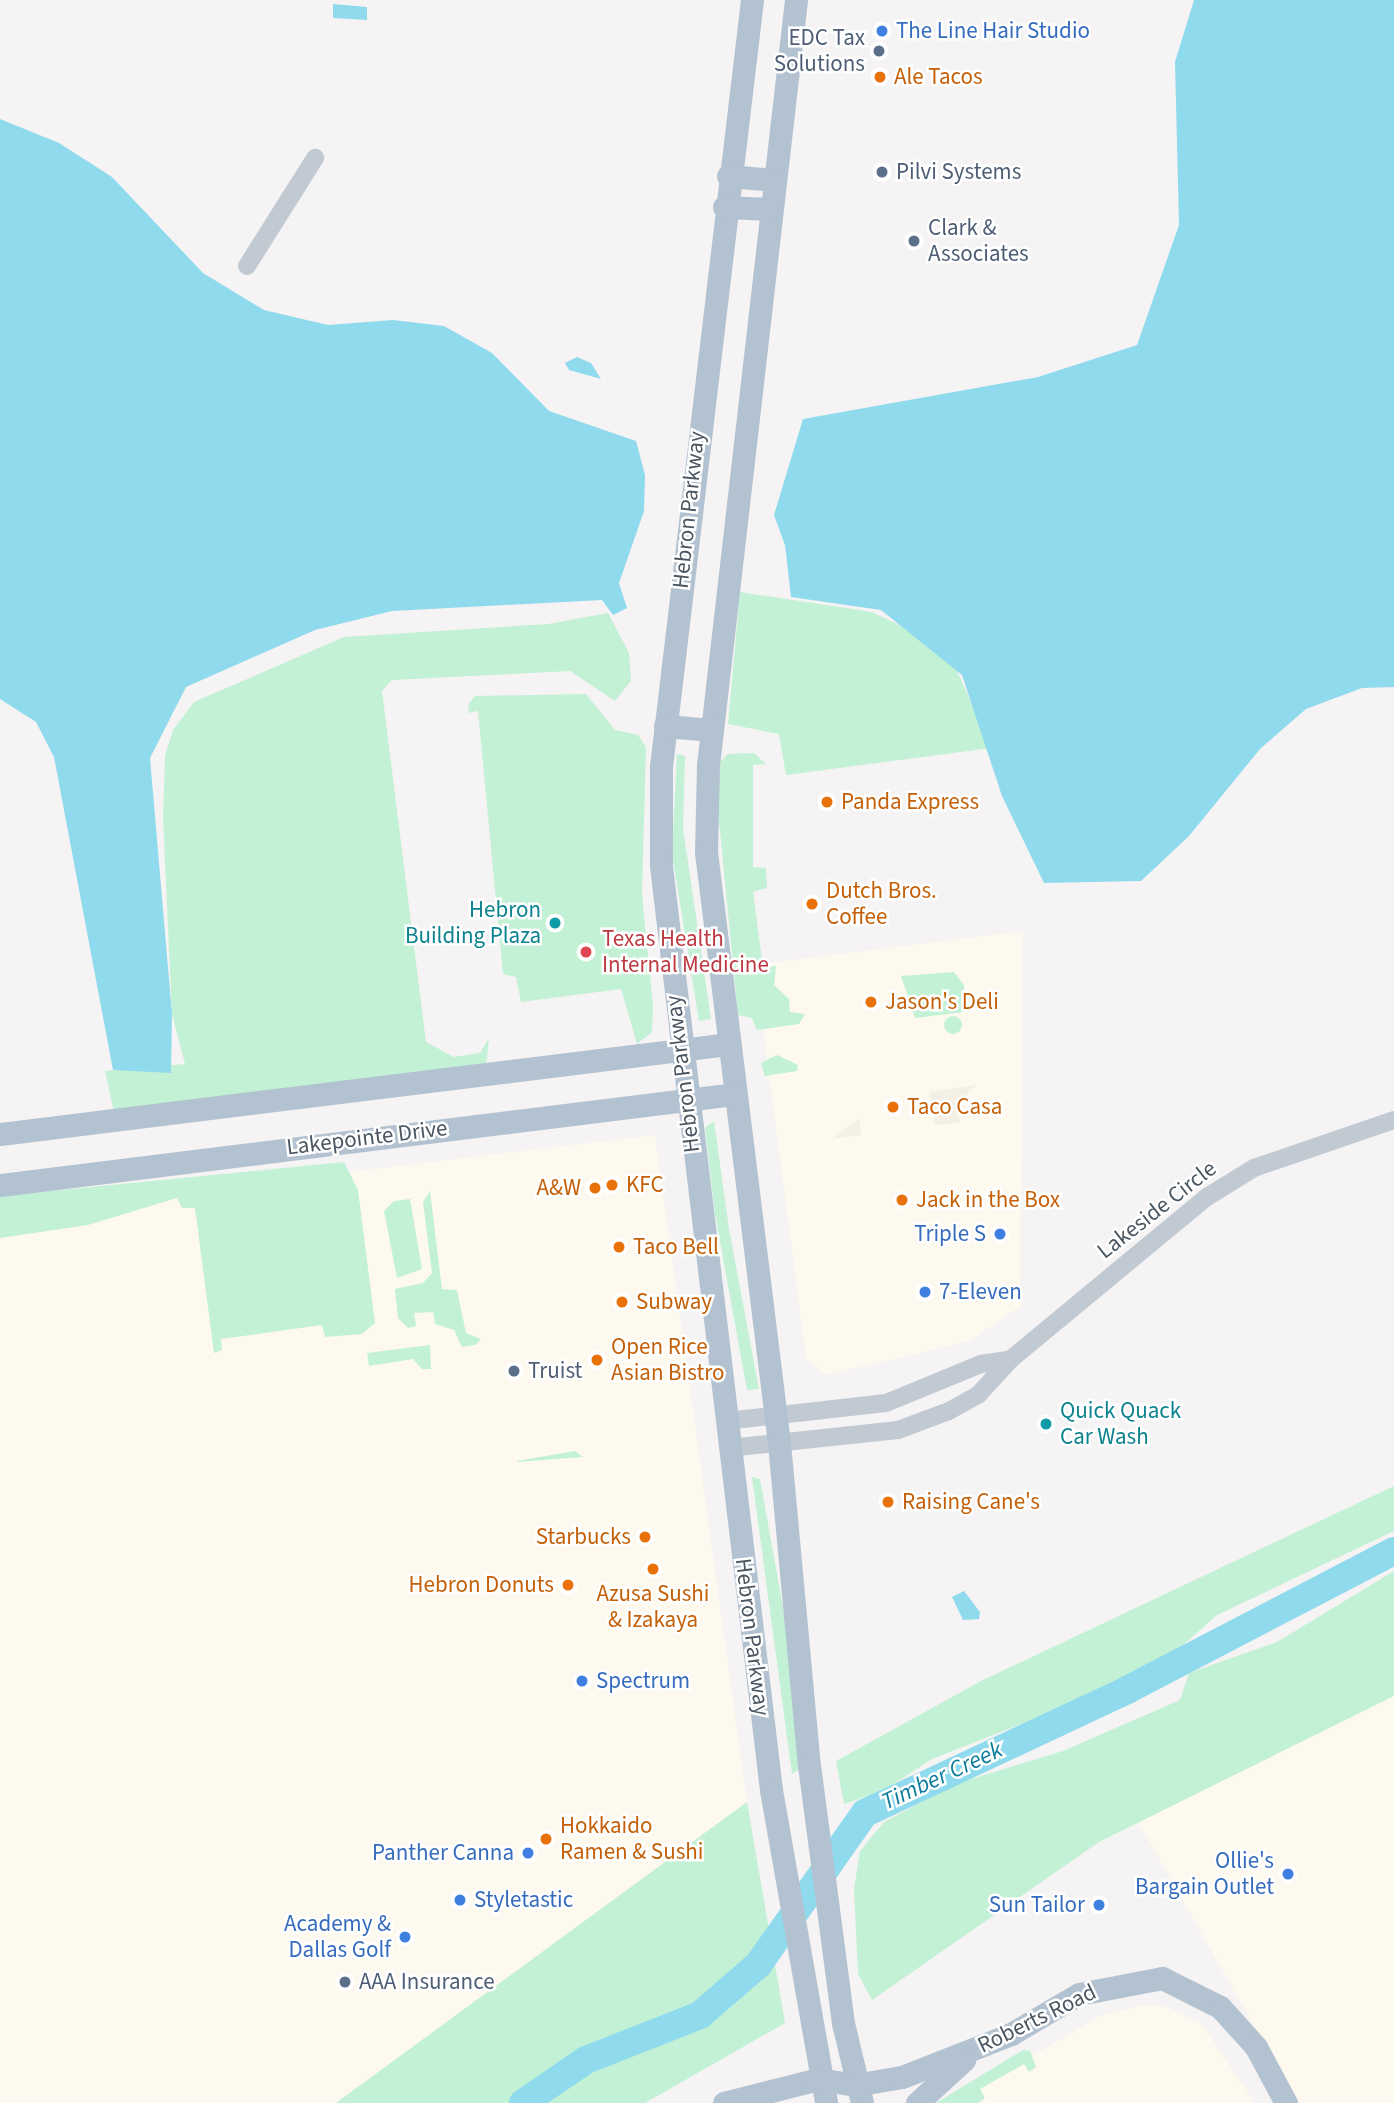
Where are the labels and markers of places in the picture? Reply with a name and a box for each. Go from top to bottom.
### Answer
place label: The Line Hair Studio [896,17,1090,45]
marker: The Line Hair Studio [874,23,890,39]
place label: EDC Tax Solutions [774,24,865,78]
marker: EDC Tax Solutions [871,43,887,59]
place label: Ale Tacos [894,63,983,91]
marker: Ale Tacos [872,69,888,85]
place label: Pilvi Systems [896,158,1021,186]
marker: Pilvi Systems [874,164,890,180]
place label: Clark & Associates [928,214,1029,268]
marker: Clark & Associates [906,233,922,249]
place label: Panda Express [841,788,979,816]
marker: Panda Express [819,794,835,810]
place label: Dutch Bros. Coffee [826,877,937,931]
place label: Hebron Building Plaza [405,896,541,950]
marker: Dutch Bros. Coffee [804,896,820,912]
marker: Hebron Building Plaza [547,915,563,931]
place label: Texas Health Internal Medicine [602,925,769,979]
marker: Texas Health Internal Medicine [576,942,596,962]
place label: Jason's Deli [885,988,999,1016]
marker: Jason's Deli [863,994,879,1010]
place label: Taco Casa [907,1093,1002,1121]
marker: Taco Casa [885,1099,901,1115]
place label: KFC [626,1171,664,1199]
place label: A&W [536,1174,581,1202]
marker: KFC [604,1177,620,1193]
marker: A&W [587,1180,603,1196]
place label: Jack in the Box [916,1186,1060,1214]
marker: Jack in the Box [894,1192,910,1208]
place label: Triple S [914,1220,986,1248]
marker: Triple S [992,1226,1008,1242]
place label: Taco Bell [633,1233,719,1261]
marker: Taco Bell [611,1239,627,1255]
place label: 7-Eleven [939,1278,1022,1306]
marker: 7-Eleven [917,1284,933,1300]
place label: Subway [636,1288,712,1316]
marker: Subway [614,1294,630,1310]
place label: Open Rice Asian Bistro [611,1333,724,1387]
marker: Open Rice Asian Bistro [589,1352,605,1368]
place label: Truist [528,1357,582,1385]
marker: Truist [506,1363,522,1379]
place label: Quick Quack Car Wash [1060,1397,1181,1451]
marker: Quick Quack Car Wash [1038,1416,1054,1432]
place label: Raising Cane's [902,1488,1040,1516]
marker: Raising Cane's [880,1494,896,1510]
place label: Starbucks [536,1523,631,1551]
marker: Starbucks [637,1529,653,1545]
marker: Azusa Sushi & Izakaya [645,1561,661,1577]
place label: Hebron Donuts [409,1571,554,1599]
marker: Hebron Donuts [560,1577,576,1593]
place label: Azusa Sushi & Izakaya [597,1580,709,1634]
place label: Spectrum [596,1667,690,1695]
marker: Spectrum [574,1673,590,1689]
place label: Hokkaido Ramen & Sushi [560,1812,703,1866]
marker: Hokkaido Ramen & Sushi [538,1831,554,1847]
place label: Panther Canna [372,1839,514,1867]
marker: Panther Canna [520,1845,536,1861]
place label: Ollie's Bargain Outlet [1135,1847,1274,1901]
marker: Ollie's Bargain Outlet [1280,1866,1296,1882]
place label: Styletastic [474,1886,573,1914]
place label: Sun Tailor [989,1891,1085,1919]
marker: Styletastic [452,1892,468,1908]
marker: Sun Tailor [1091,1897,1107,1913]
place label: Academy & Dallas Golf [284,1910,391,1964]
marker: Academy & Dallas Golf [397,1929,413,1945]
place label: AAA Insurance [359,1968,495,1996]
marker: AAA Insurance [337,1974,353,1990]

